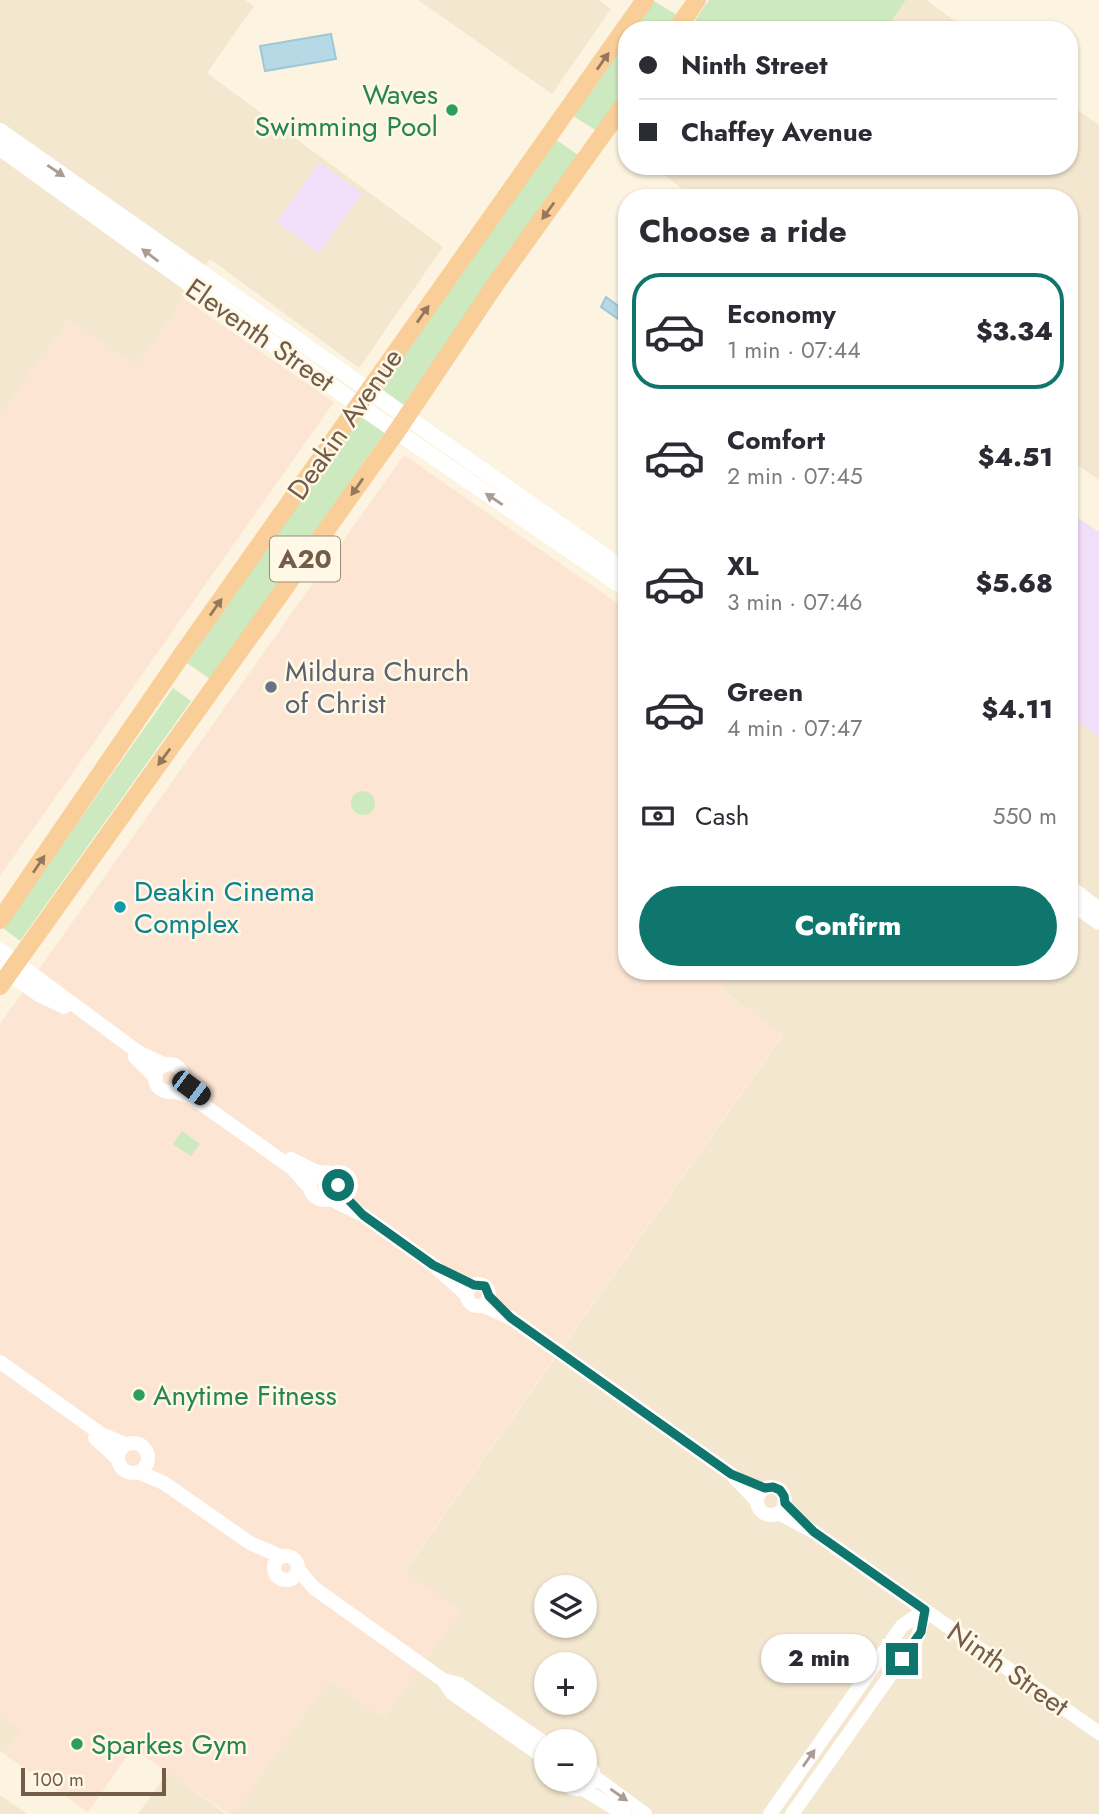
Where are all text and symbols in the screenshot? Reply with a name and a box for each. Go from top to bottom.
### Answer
text: Ninth Street [681,46,828,84]
one-way arrow [596,52,610,70]
place label: Waves Swimming Pool [255,74,438,147]
marker: Waves Swimming Pool [444,102,460,118]
text: Chaffey Avenue [681,113,873,151]
one-way arrow [47,164,65,178]
one-way arrow [541,202,555,220]
text: Choose a ride [639,208,847,254]
one-way arrow [140,248,159,262]
street label: Eleventh Street [177,268,343,402]
text: Economy [727,295,836,333]
icon: car [643,300,706,363]
one-way arrow [416,305,430,323]
text: $3.34 [976,312,1053,350]
text: 1 min · 07:44 [727,333,861,367]
street label: Deakin Avenue [277,340,413,508]
text: Comfort [727,421,825,459]
icon: car [643,426,706,489]
text: $4.51 [978,438,1053,476]
text: 2 min · 07:45 [727,459,863,493]
one-way arrow [350,478,364,496]
one-way arrow [484,493,503,506]
road number: A20 [270,537,340,582]
text: XL [727,547,759,585]
icon: car [643,552,706,615]
text: $5.68 [976,564,1053,602]
text: 3 min · 07:46 [727,585,863,619]
one-way arrow [209,598,223,616]
place label: Mildura Church of Christ [285,651,469,724]
text: Green [727,673,803,711]
icon: car [643,678,706,741]
marker: Mildura Church of Christ [263,679,279,695]
text: $4.11 [982,690,1053,728]
text: 4 min · 07:47 [727,711,862,745]
one-way arrow [157,748,171,767]
icon: cash [639,797,677,835]
text: Cash [695,797,749,835]
text: 550 m [992,799,1057,833]
one-way arrow [32,855,46,873]
place label: Deakin Cinema Complex [134,871,315,944]
button: Confirm [639,886,1057,966]
marker: Deakin Cinema Complex [112,899,128,915]
car [168,1067,215,1109]
route start [322,1169,354,1201]
place label: Anytime Fitness [153,1375,337,1416]
marker: Anytime Fitness [131,1387,147,1403]
map controls [534,1575,597,1792]
button: layers [534,1575,597,1638]
street label: Ninth Street [939,1612,1077,1726]
callout: 2 min [762,1634,878,1684]
text: 2 min [788,1641,850,1675]
route end [886,1643,918,1675]
button: + [534,1652,597,1715]
place label: Sparkes Gym [91,1724,248,1765]
button: − [534,1729,597,1792]
marker: Sparkes Gym [69,1736,85,1752]
one-way arrow [802,1749,816,1767]
scale bar [21,1765,166,1797]
text: 100 m [32,1766,84,1793]
one-way arrow [610,1788,628,1802]

